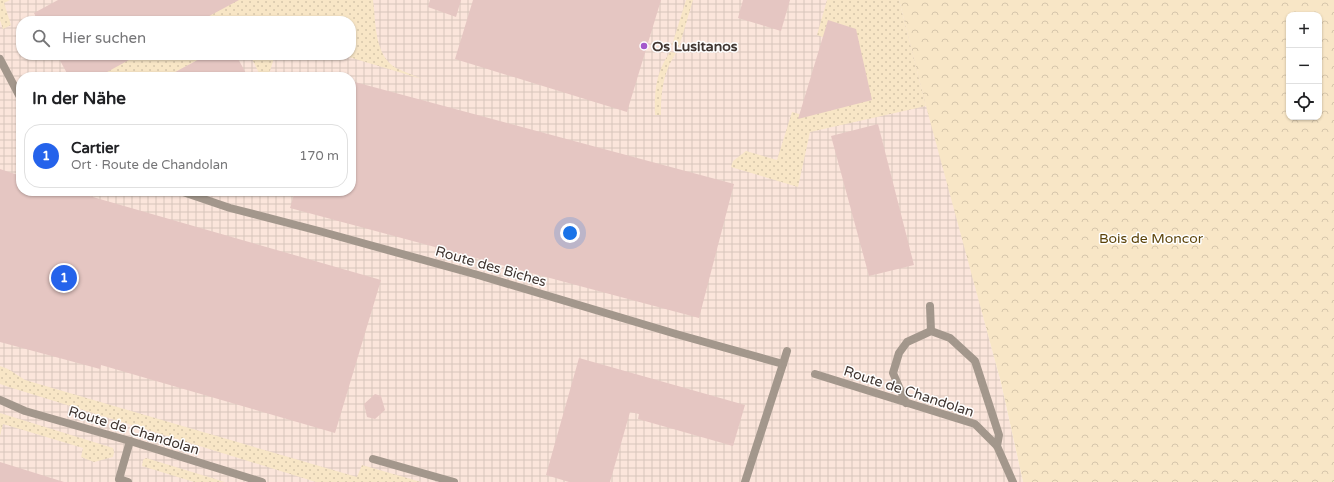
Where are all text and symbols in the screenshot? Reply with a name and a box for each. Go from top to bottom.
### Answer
map controls [1286,12,1322,120]
button: + [1286,12,1322,48]
search box [16,16,356,60]
icon: search [30,27,52,49]
text: Hier suchen [62,29,146,47]
place label: Os Lusitanos [652,38,738,55]
marker: Os Lusitanos [639,41,649,51]
button: − [1286,48,1322,84]
button: locate [1286,84,1322,120]
text: In der Nähe [32,88,126,109]
text: Cartier [71,139,119,157]
text: 1 [42,148,50,164]
text: 170 m [299,148,339,164]
text: Ort · Route de Chandolan [71,157,228,173]
your location [560,223,580,243]
park label: Bois de Moncor [1099,230,1204,247]
street label: Route des Biches [433,243,549,291]
pin: 1 [51,263,77,293]
street label: Route de Chandolan [842,362,976,421]
street label: Route de Chandolan [66,402,201,459]

